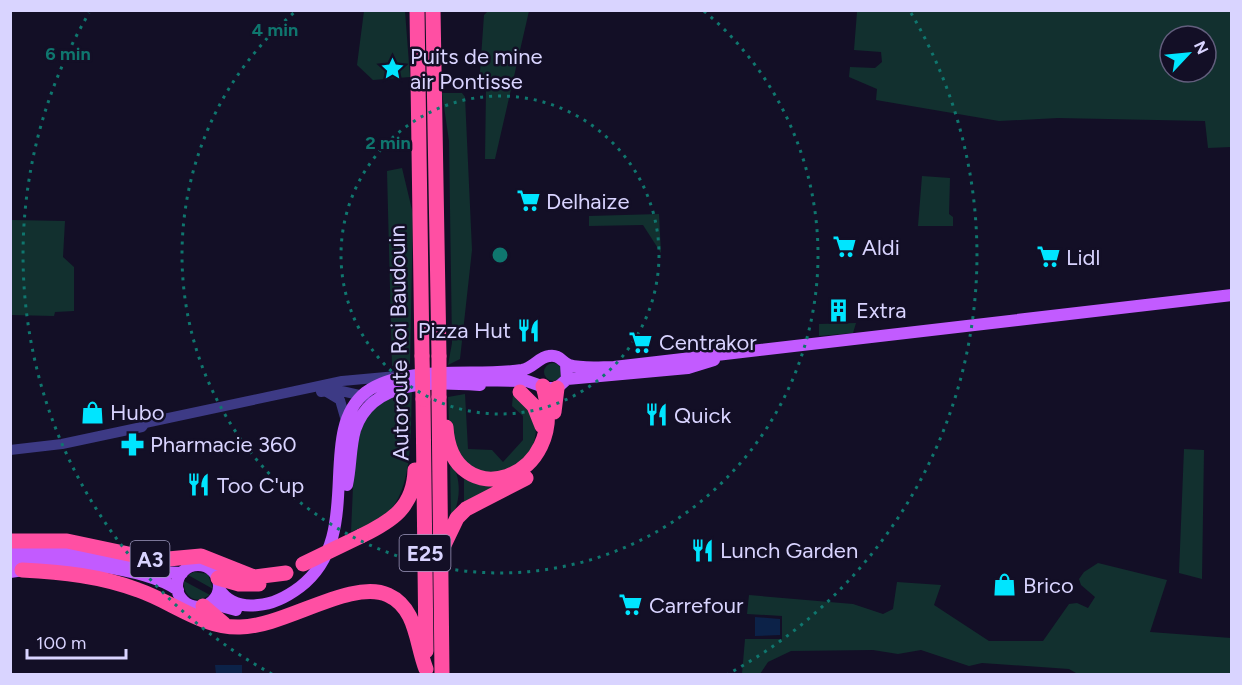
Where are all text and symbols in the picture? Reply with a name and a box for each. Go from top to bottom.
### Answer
text: 4 min [252,19,298,41]
north arrow [1158,24,1218,84]
text: N [1190,38,1212,57]
text: 6 min [45,43,91,65]
place label: Puits de mine air Pontisse [410,43,542,95]
place icon: Puits de mine air Pontisse [379,56,405,82]
text: 2 min [365,132,411,154]
supermarket icon: Delhaize [515,188,541,214]
place label: Delhaize [546,188,629,215]
street label: Autoroute Roi Baudouin [383,225,415,461]
supermarket icon: Aldi [831,234,857,260]
place label: Aldi [862,234,900,261]
supermarket icon: Lidl [1035,244,1061,270]
place label: Lidl [1066,244,1100,271]
centre of rings [490,245,510,265]
building icon: Extra [825,297,851,323]
place label: Extra [856,297,906,324]
place label: Pizza Hut [418,317,511,344]
restaurant icon: Pizza Hut [516,317,542,343]
supermarket icon: Centrakor [628,329,654,355]
place label: Centrakor [659,329,757,356]
shop icon: Hubo [79,399,105,425]
place label: Hubo [110,399,164,426]
restaurant icon: Quick [643,402,669,428]
place label: Quick [674,402,731,429]
pharmacy icon: Pharmacie 360 [119,431,145,457]
place label: Pharmacie 360 [150,431,297,458]
restaurant icon: Too C'up [186,472,212,498]
place label: Too C'up [217,472,304,499]
road number: E25 [400,535,450,571]
restaurant icon: Lunch Garden [689,537,715,563]
place label: Lunch Garden [720,537,858,564]
road number: A3 [130,541,170,577]
shop icon: Brico [992,572,1018,598]
place label: Brico [1023,572,1074,599]
supermarket icon: Carrefour [618,592,644,618]
place label: Carrefour [649,592,744,619]
scale bar [27,622,126,660]
text: 100 m [36,632,86,654]

